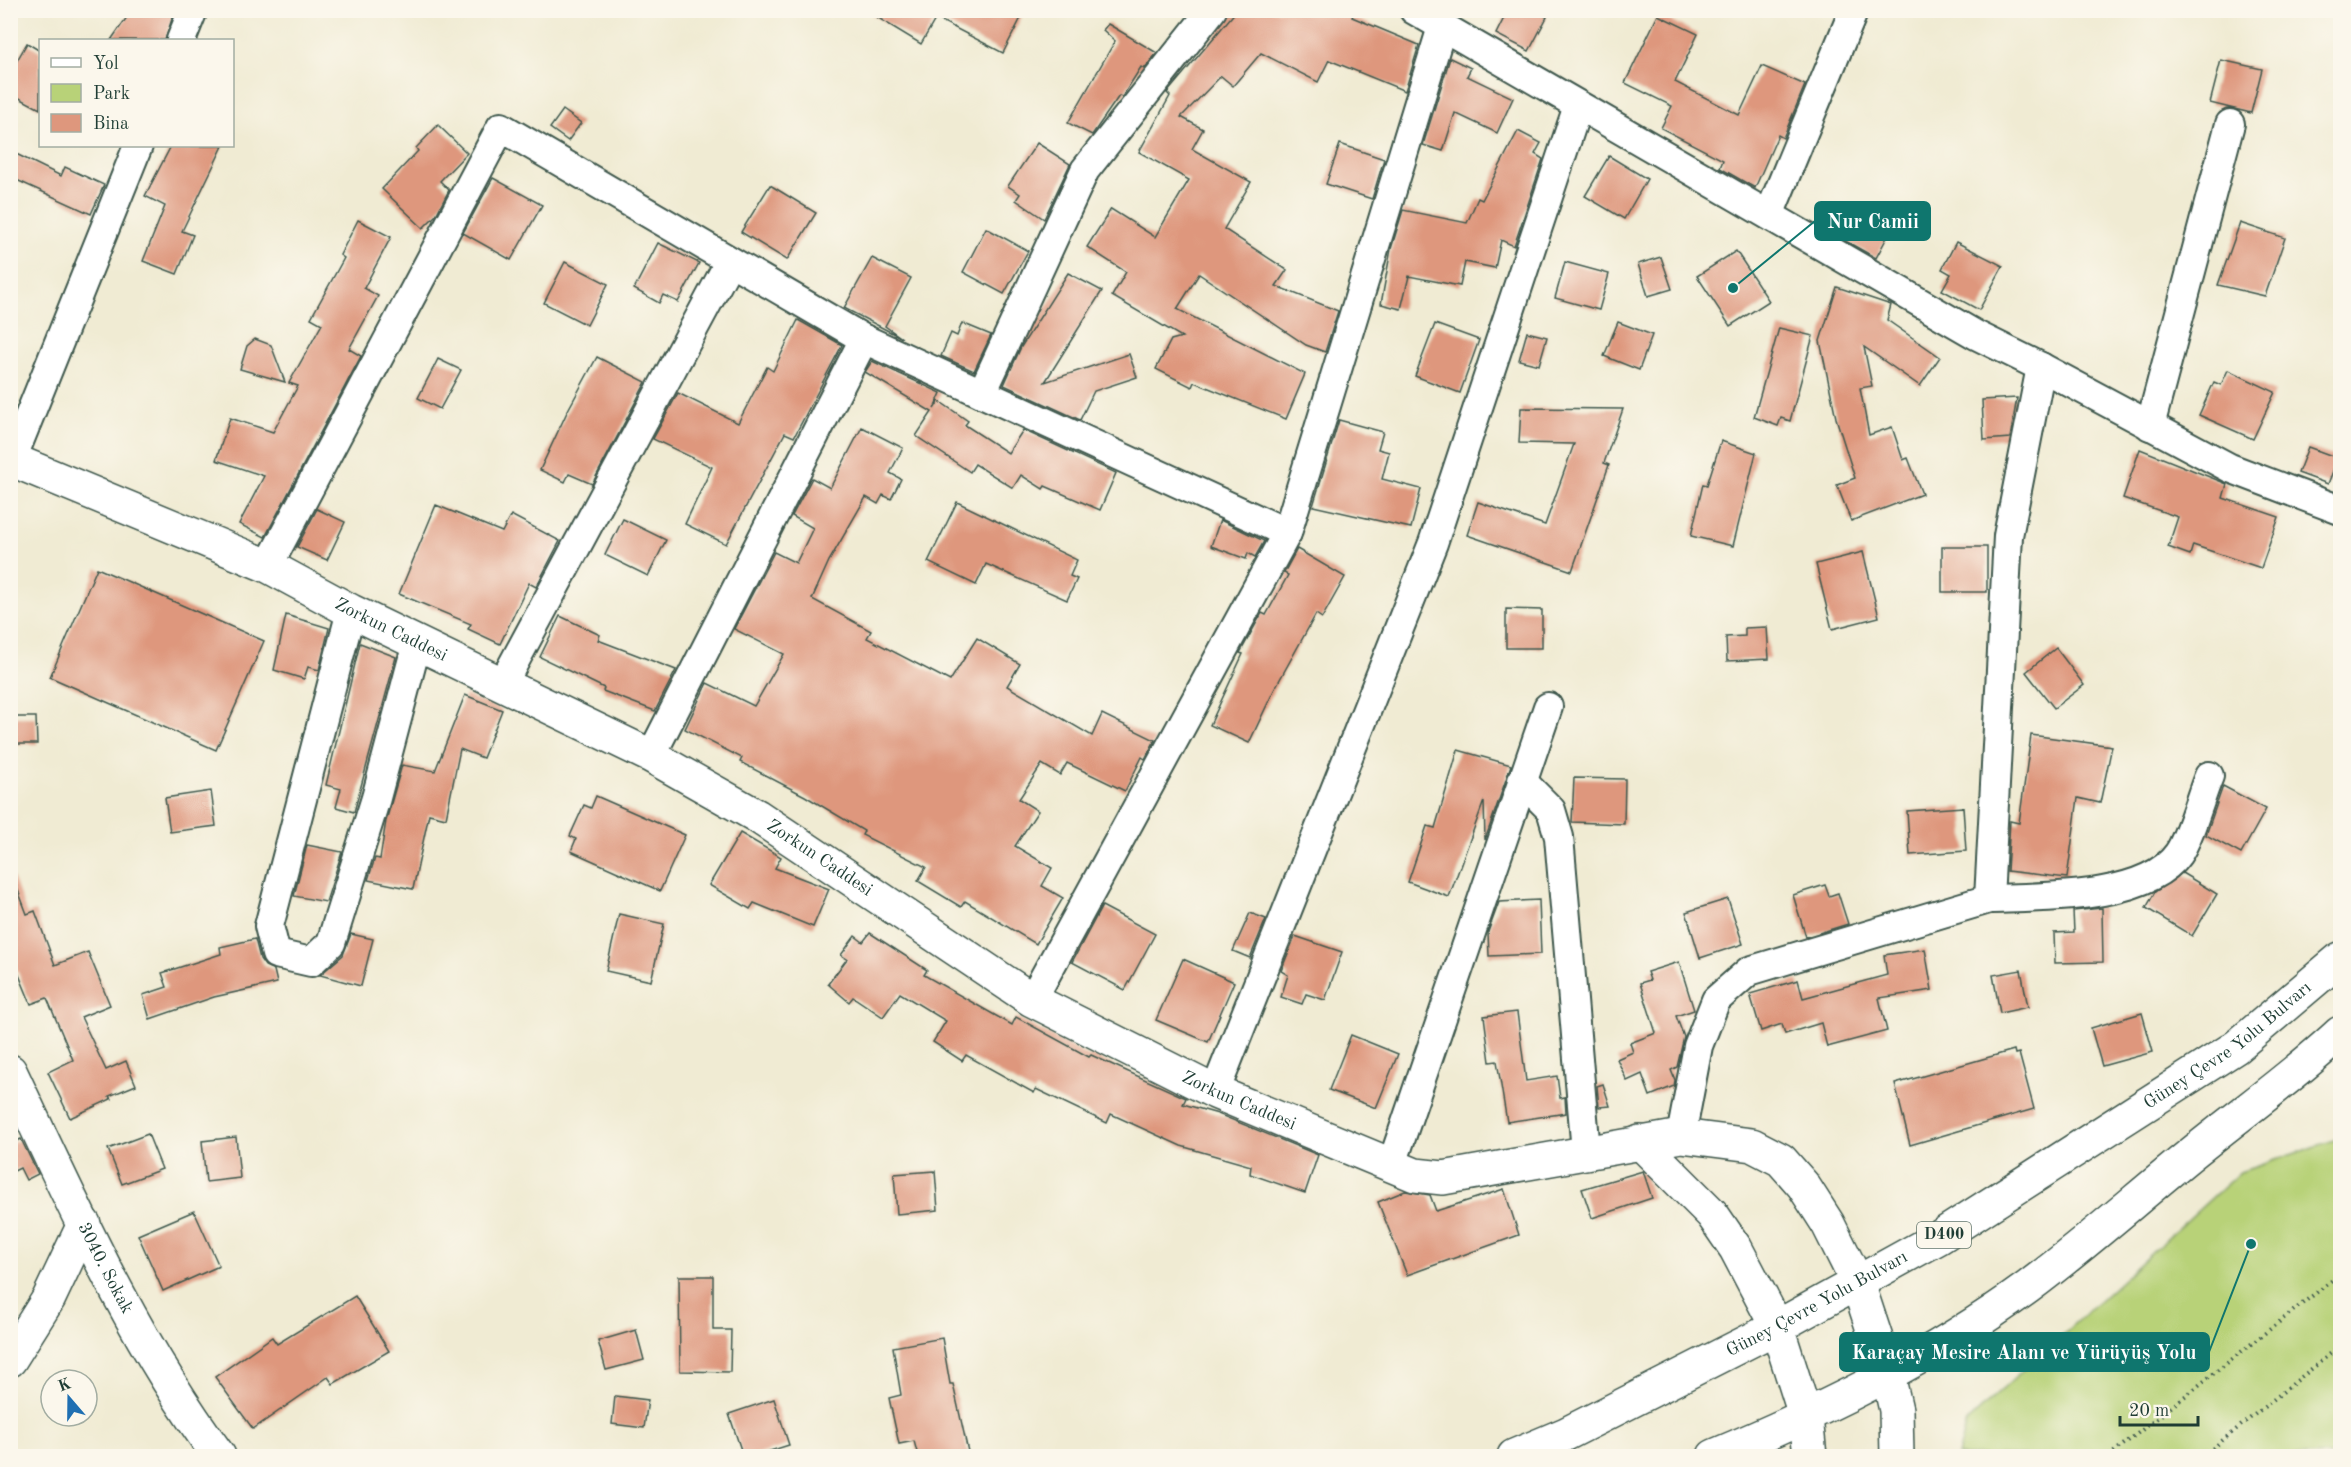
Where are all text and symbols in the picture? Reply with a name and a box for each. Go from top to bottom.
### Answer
legend [39,39,234,147]
text: Yol [93,55,119,73]
text: Park [93,85,130,103]
text: Bina [93,115,129,133]
callout: Nur Camii [1815,202,1930,240]
text: Nur Camii [1827,213,1919,233]
street label: Zorkun Caddesi [332,595,450,665]
street label: Zorkun Caddesi [764,816,876,899]
street label: Güney Çevre Yolu Bulvarı [2141,978,2315,1113]
street label: Zorkun Caddesi [1179,1068,1299,1134]
street label: 3040. Sokak [74,1220,136,1317]
road number: D400 [1917,1222,1971,1248]
street label: Güney Çevre Yolu Bulvarı [1723,1248,1911,1360]
callout: Karaçay Mesire Alanı ve Yürüyüş Yolu [1840,1333,2209,1371]
text: Karaçay Mesire Alanı ve Yürüyüş Yolu [1851,1344,2197,1364]
north arrow [39,1368,99,1428]
text: K [56,1376,73,1395]
scale bar [2120,1389,2198,1427]
text: 20 m [2129,1402,2169,1420]

